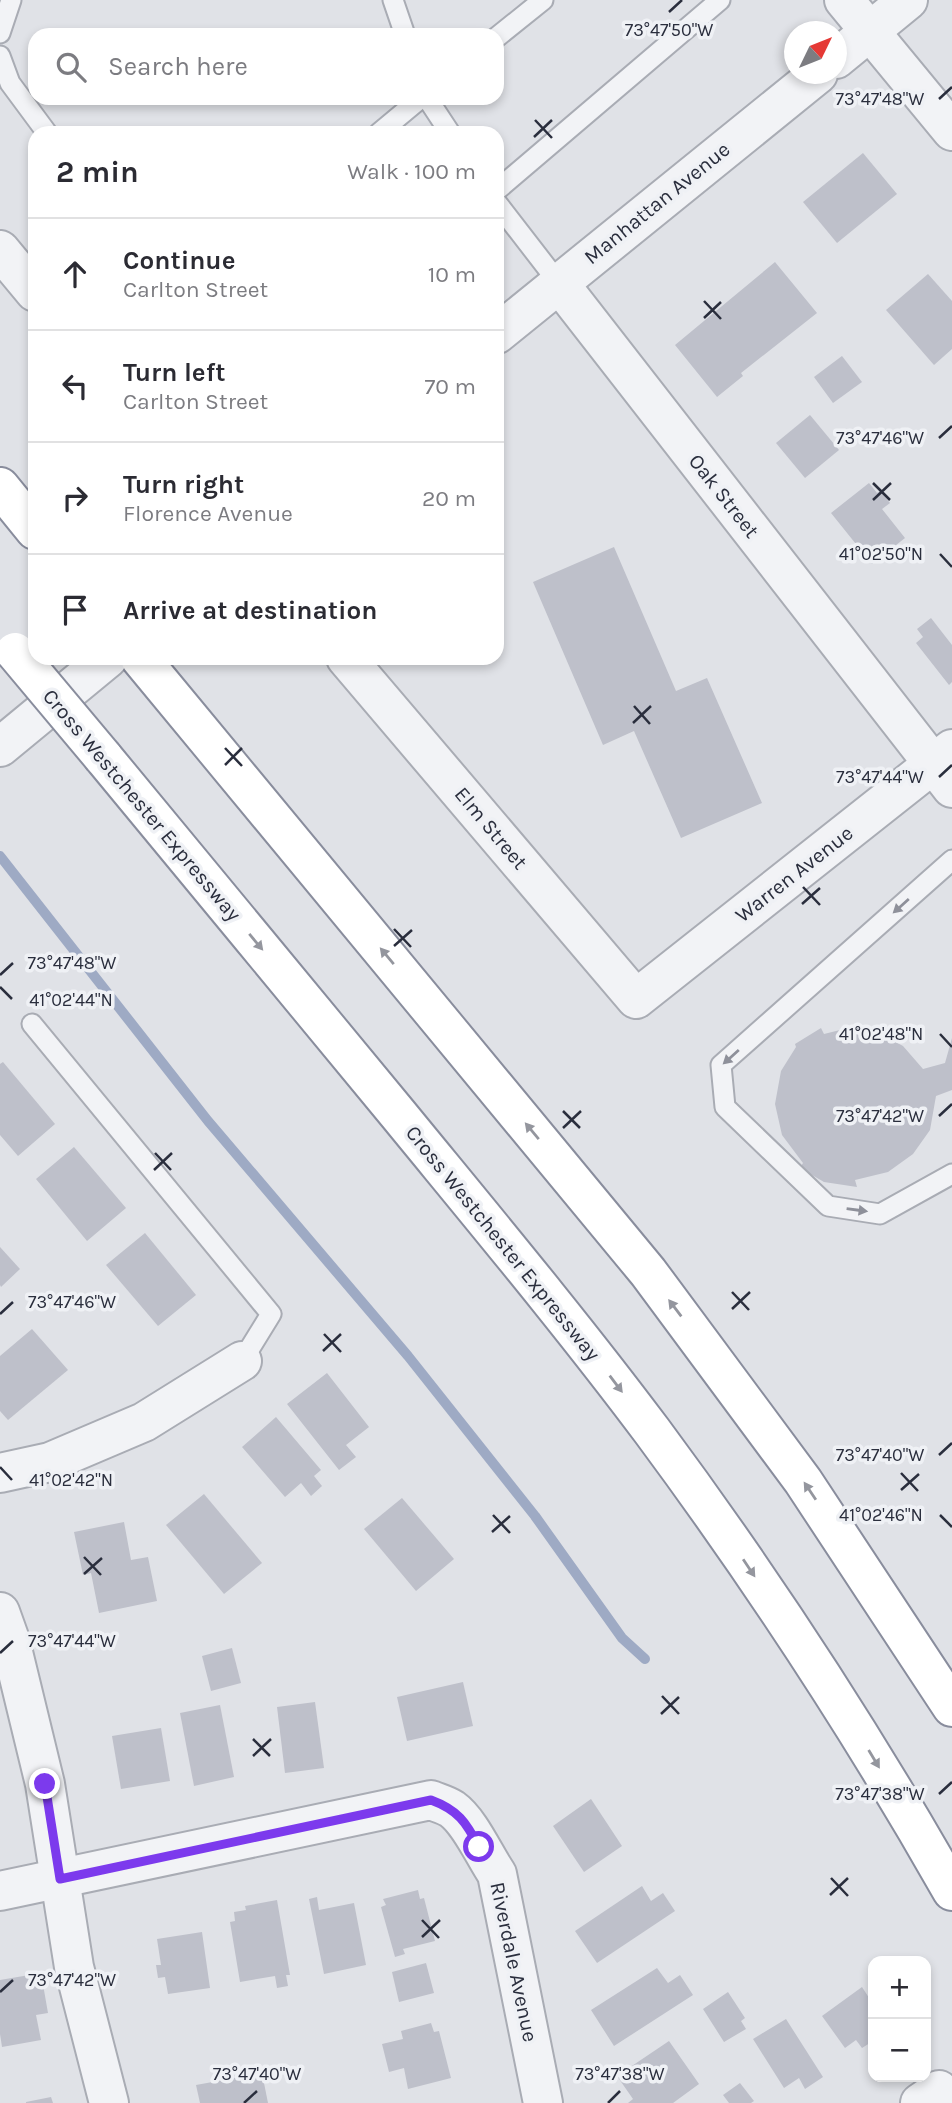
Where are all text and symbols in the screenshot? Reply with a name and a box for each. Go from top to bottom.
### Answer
text: 73°47'50"W [625,19,713,41]
north arrow [784,21,847,84]
search box [28,28,504,105]
icon: search [52,48,90,86]
text: Search here [108,51,248,82]
text: 73°47'48"W [836,88,924,110]
street label: Manhattan Avenue [579,137,735,269]
text: 2 min [56,154,139,190]
text: Walk · 100 m [347,158,476,185]
text: Continue [123,245,235,276]
icon: ahead [56,255,94,293]
text: 10 m [428,261,476,288]
text: Carlton Street [123,276,268,303]
text: Turn left [123,357,225,388]
icon: left [56,367,94,405]
text: 70 m [425,373,476,400]
text: Carlton Street [123,388,268,415]
text: 73°47'46"W [836,427,924,449]
street label: Oak Street [684,449,764,543]
text: Turn right [123,469,244,500]
icon: right [56,479,94,517]
text: 20 m [422,485,476,512]
text: Florence Avenue [123,500,293,527]
text: 41°02'50"N [839,543,923,565]
icon: arrive [56,591,94,629]
text: Arrive at destination [123,595,377,626]
street label: Cross Westchester Expressway [38,684,246,926]
text: 73°47'44"W [836,766,924,788]
street label: Elm Street [450,782,532,874]
street label: Warren Avenue [731,821,857,927]
one-way arrow [892,898,910,914]
one-way arrow [248,932,263,950]
one-way arrow [379,947,394,965]
text: 73°47'48"W [28,952,116,974]
text: 41°02'44"N [29,989,113,1011]
text: 41°02'48"N [839,1023,923,1045]
one-way arrow [722,1049,740,1065]
text: 73°47'42"W [836,1105,924,1127]
street label: Cross Westchester Expressway [401,1121,605,1365]
one-way arrow [525,1123,540,1140]
one-way arrow [846,1205,868,1216]
text: 73°47'46"W [28,1291,116,1313]
one-way arrow [668,1299,682,1317]
one-way arrow [608,1375,622,1393]
text: 73°47'40"W [836,1444,924,1466]
text: 41°02'42"N [29,1469,113,1491]
one-way arrow [803,1482,817,1500]
text: 41°02'46"N [839,1504,923,1526]
one-way arrow [742,1559,755,1578]
text: 73°47'44"W [28,1630,116,1652]
one-way arrow [867,1749,880,1768]
route end [29,1768,60,1799]
text: 73°47'38"W [835,1783,925,1805]
route start [463,1831,494,1862]
street label: Riverdale Avenue [485,1880,543,2044]
map controls [868,1956,931,2082]
button: + [868,1956,931,2019]
text: 73°47'42"W [28,1969,116,1991]
button: − [868,2019,931,2082]
text: 73°47'40"W [213,2063,301,2085]
text: 73°47'38"W [575,2063,665,2085]

